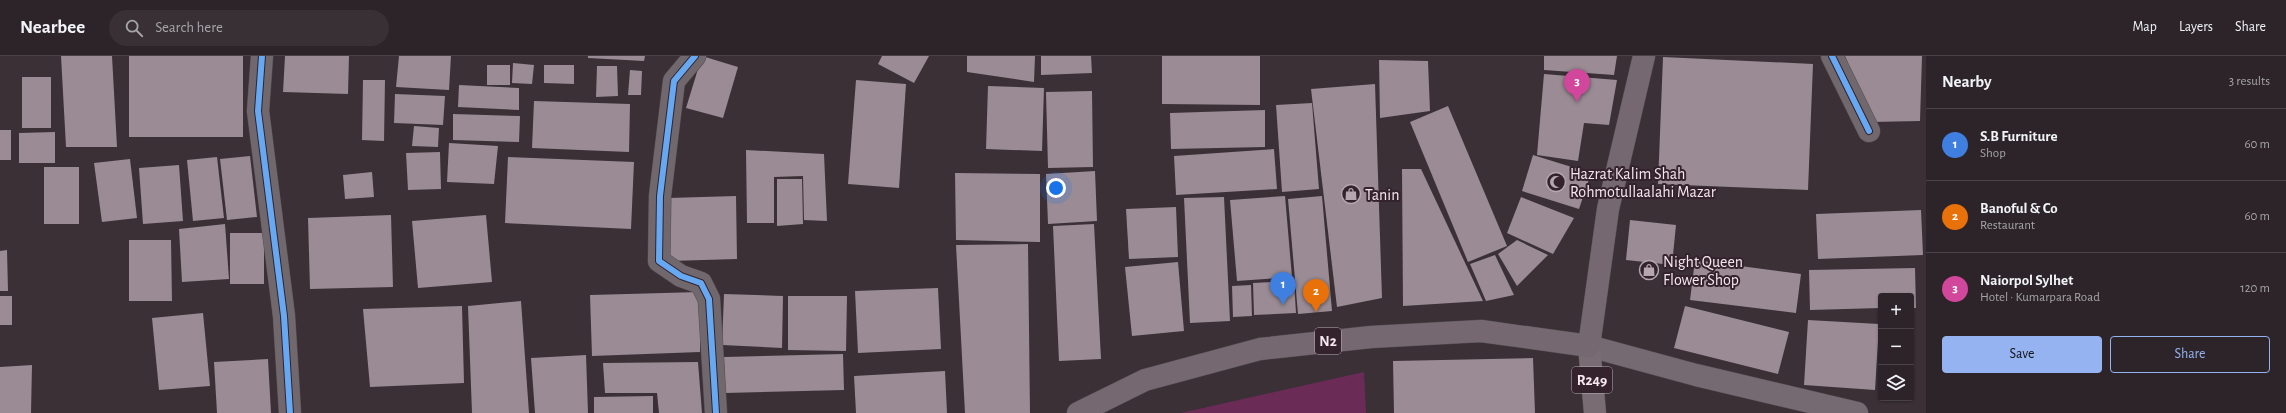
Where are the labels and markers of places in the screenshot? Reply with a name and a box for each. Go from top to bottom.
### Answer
pin: 3 [1564,69,1590,102]
place label: Hazrat Kalim Shah Rohmotullaalahi Mazar [1570,166,1717,200]
mosque icon: Hazrat Kalim Shah Rohmotullaalahi Mazar [1545,171,1567,193]
shop icon: Tanin [1340,183,1362,205]
place label: Tanin [1365,187,1399,203]
place label: Night Queen Flower Shop [1663,254,1743,288]
shop icon: Night Queen Flower Shop [1638,259,1660,281]
pin: 1 [1270,272,1296,305]
pin: 2 [1303,279,1329,312]

